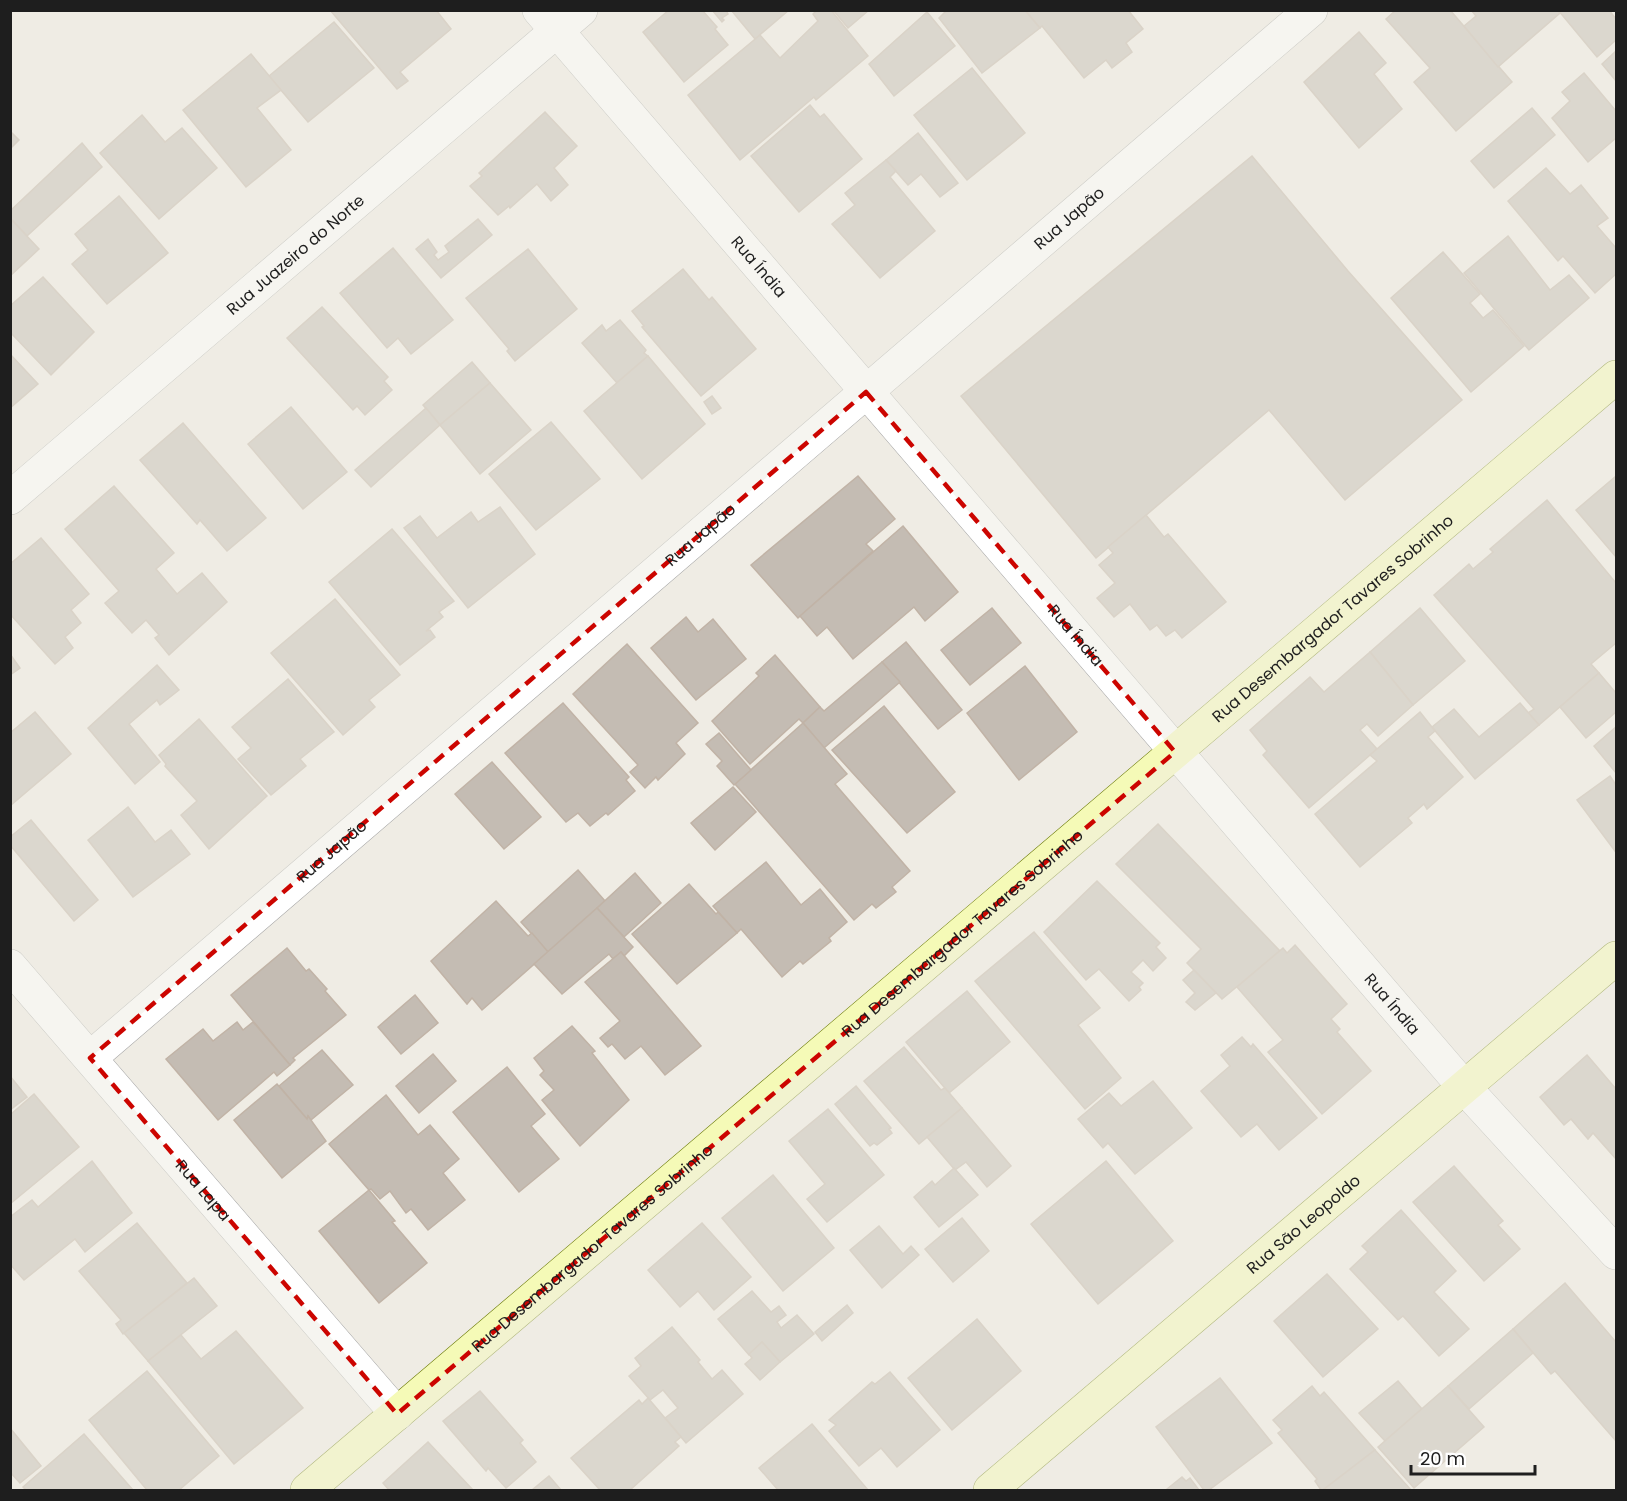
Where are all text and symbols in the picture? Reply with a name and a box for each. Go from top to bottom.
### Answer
street label: Rua Japão [1029,181,1109,255]
street label: Rua Juazeiro do Norte [221,189,369,320]
street label: Rua Índia [726,231,792,302]
street label: Rua Japão [660,498,740,571]
street label: Rua Desembargador Tavares Sobrinho [1207,509,1458,727]
street label: Rua Índia [1043,599,1109,671]
street label: Rua Japão [291,814,372,888]
street label: Rua Desembargador Tavares Sobrinho [836,824,1088,1042]
street label: Rua Índia [1359,968,1426,1040]
street label: Rua Desembargador Tavares Sobrinho [466,1138,718,1357]
street label: Rua Lapa [170,1154,237,1226]
street label: Rua São Leopoldo [1241,1169,1365,1279]
scale bar [1411,1438,1536,1476]
text: 20 m [1420,1446,1465,1471]

